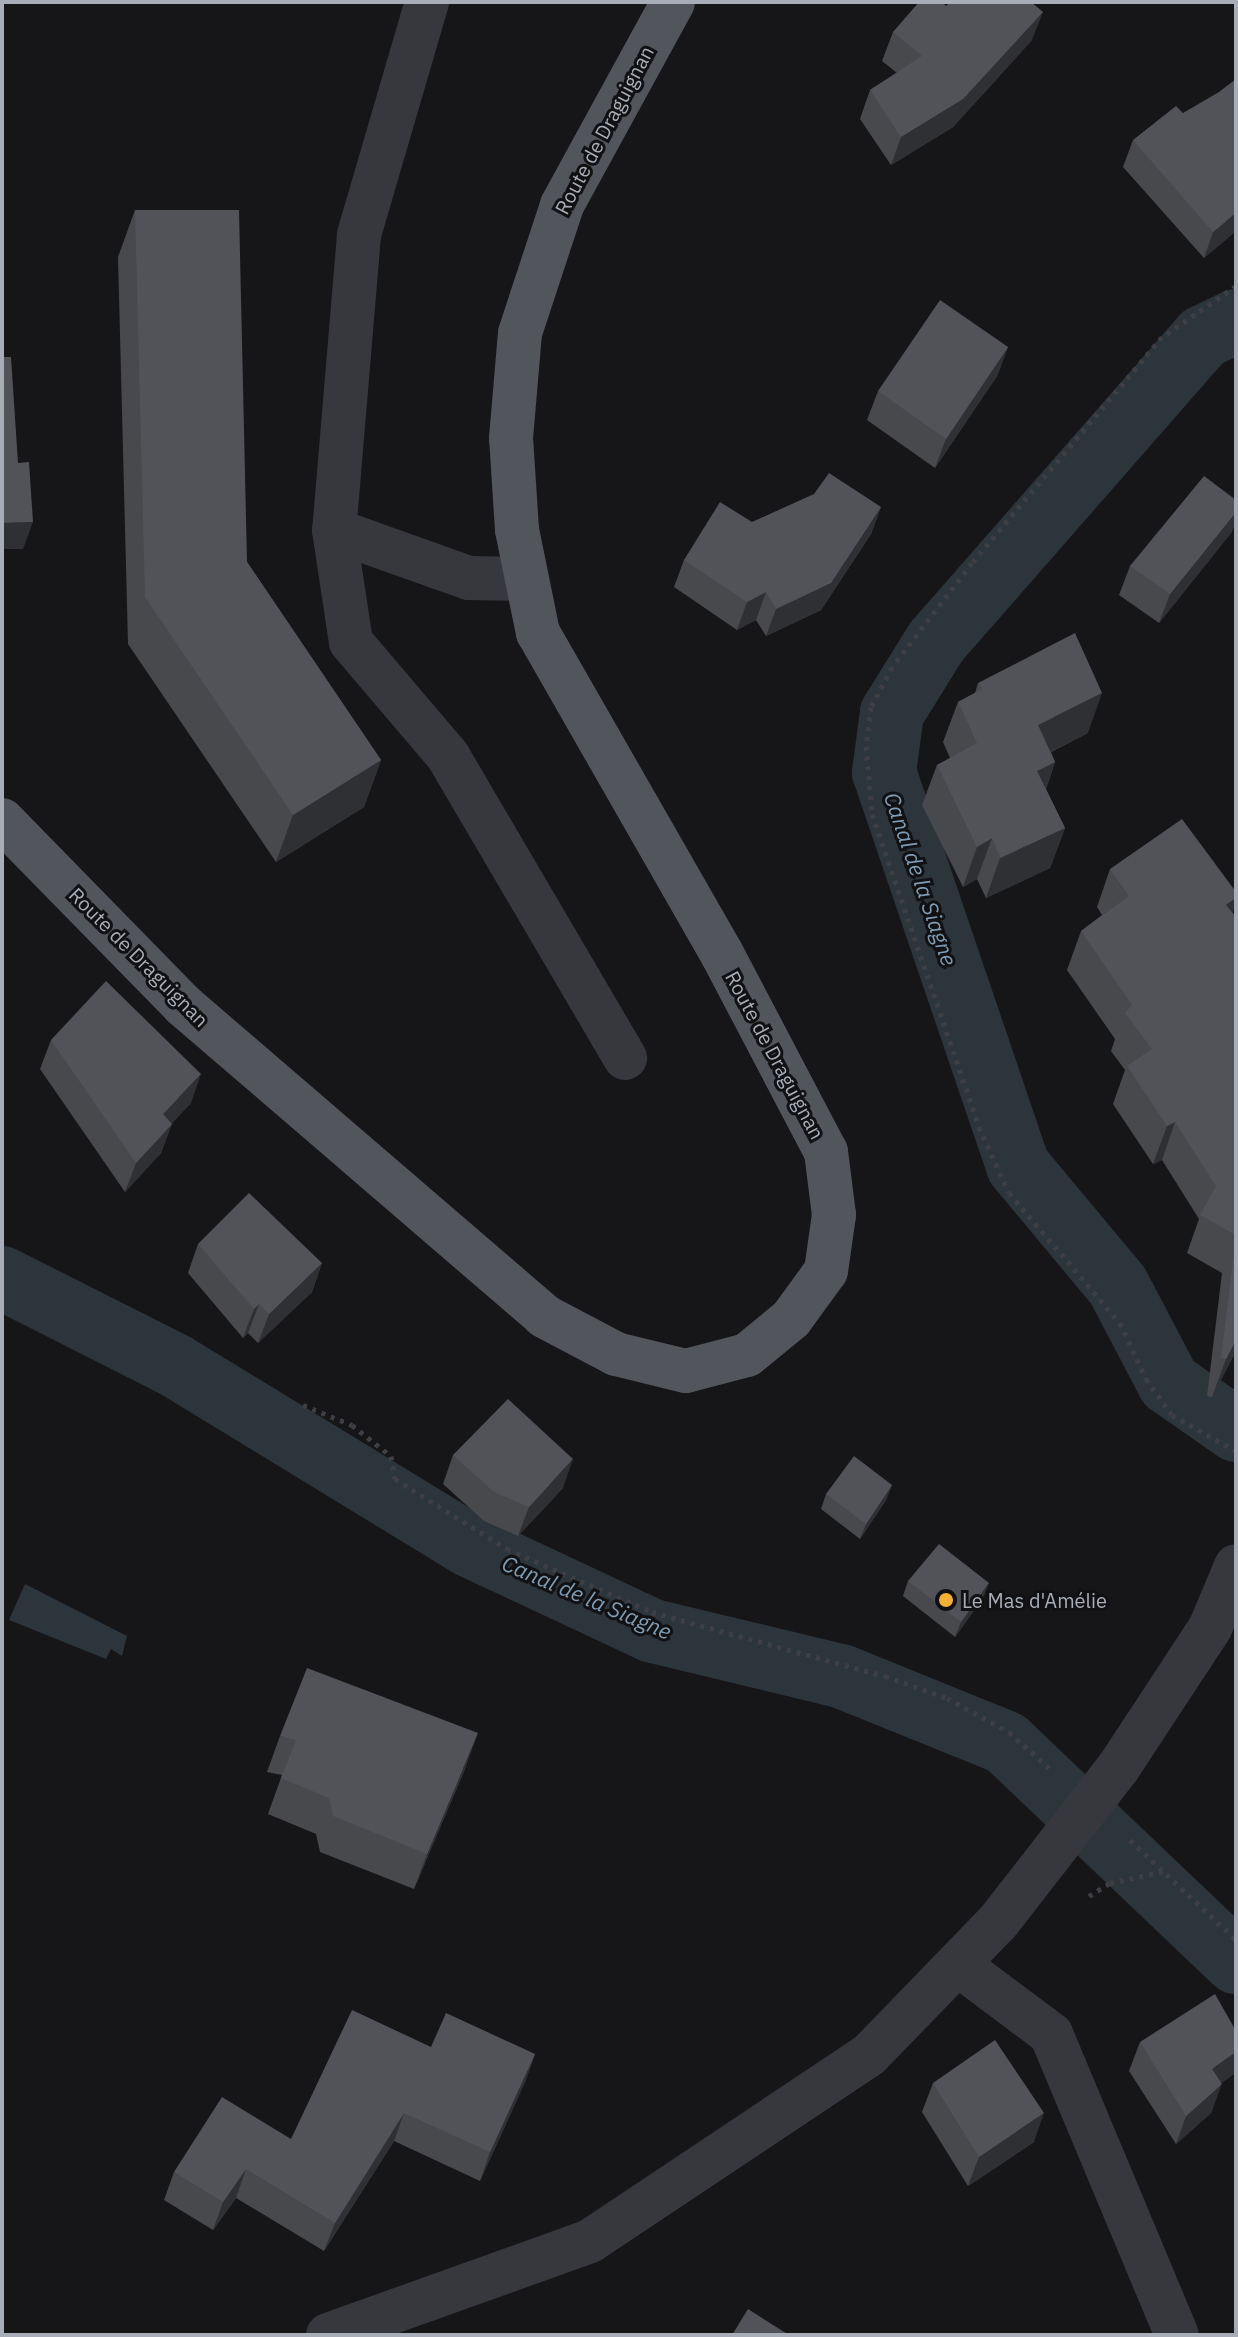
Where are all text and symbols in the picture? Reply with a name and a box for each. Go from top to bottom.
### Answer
street label: Route de Draguignan [549,42,659,218]
water label: Canal de la Siagne [879,789,963,969]
street label: Route de Draguignan [64,882,214,1032]
street label: Route de Draguignan [720,967,830,1143]
water label: Canal de la Siagne [498,1549,676,1645]
place label: Le Mas d'Amélie [962,1588,1107,1612]
marker: Le Mas d'Amélie [937,1591,955,1609]

